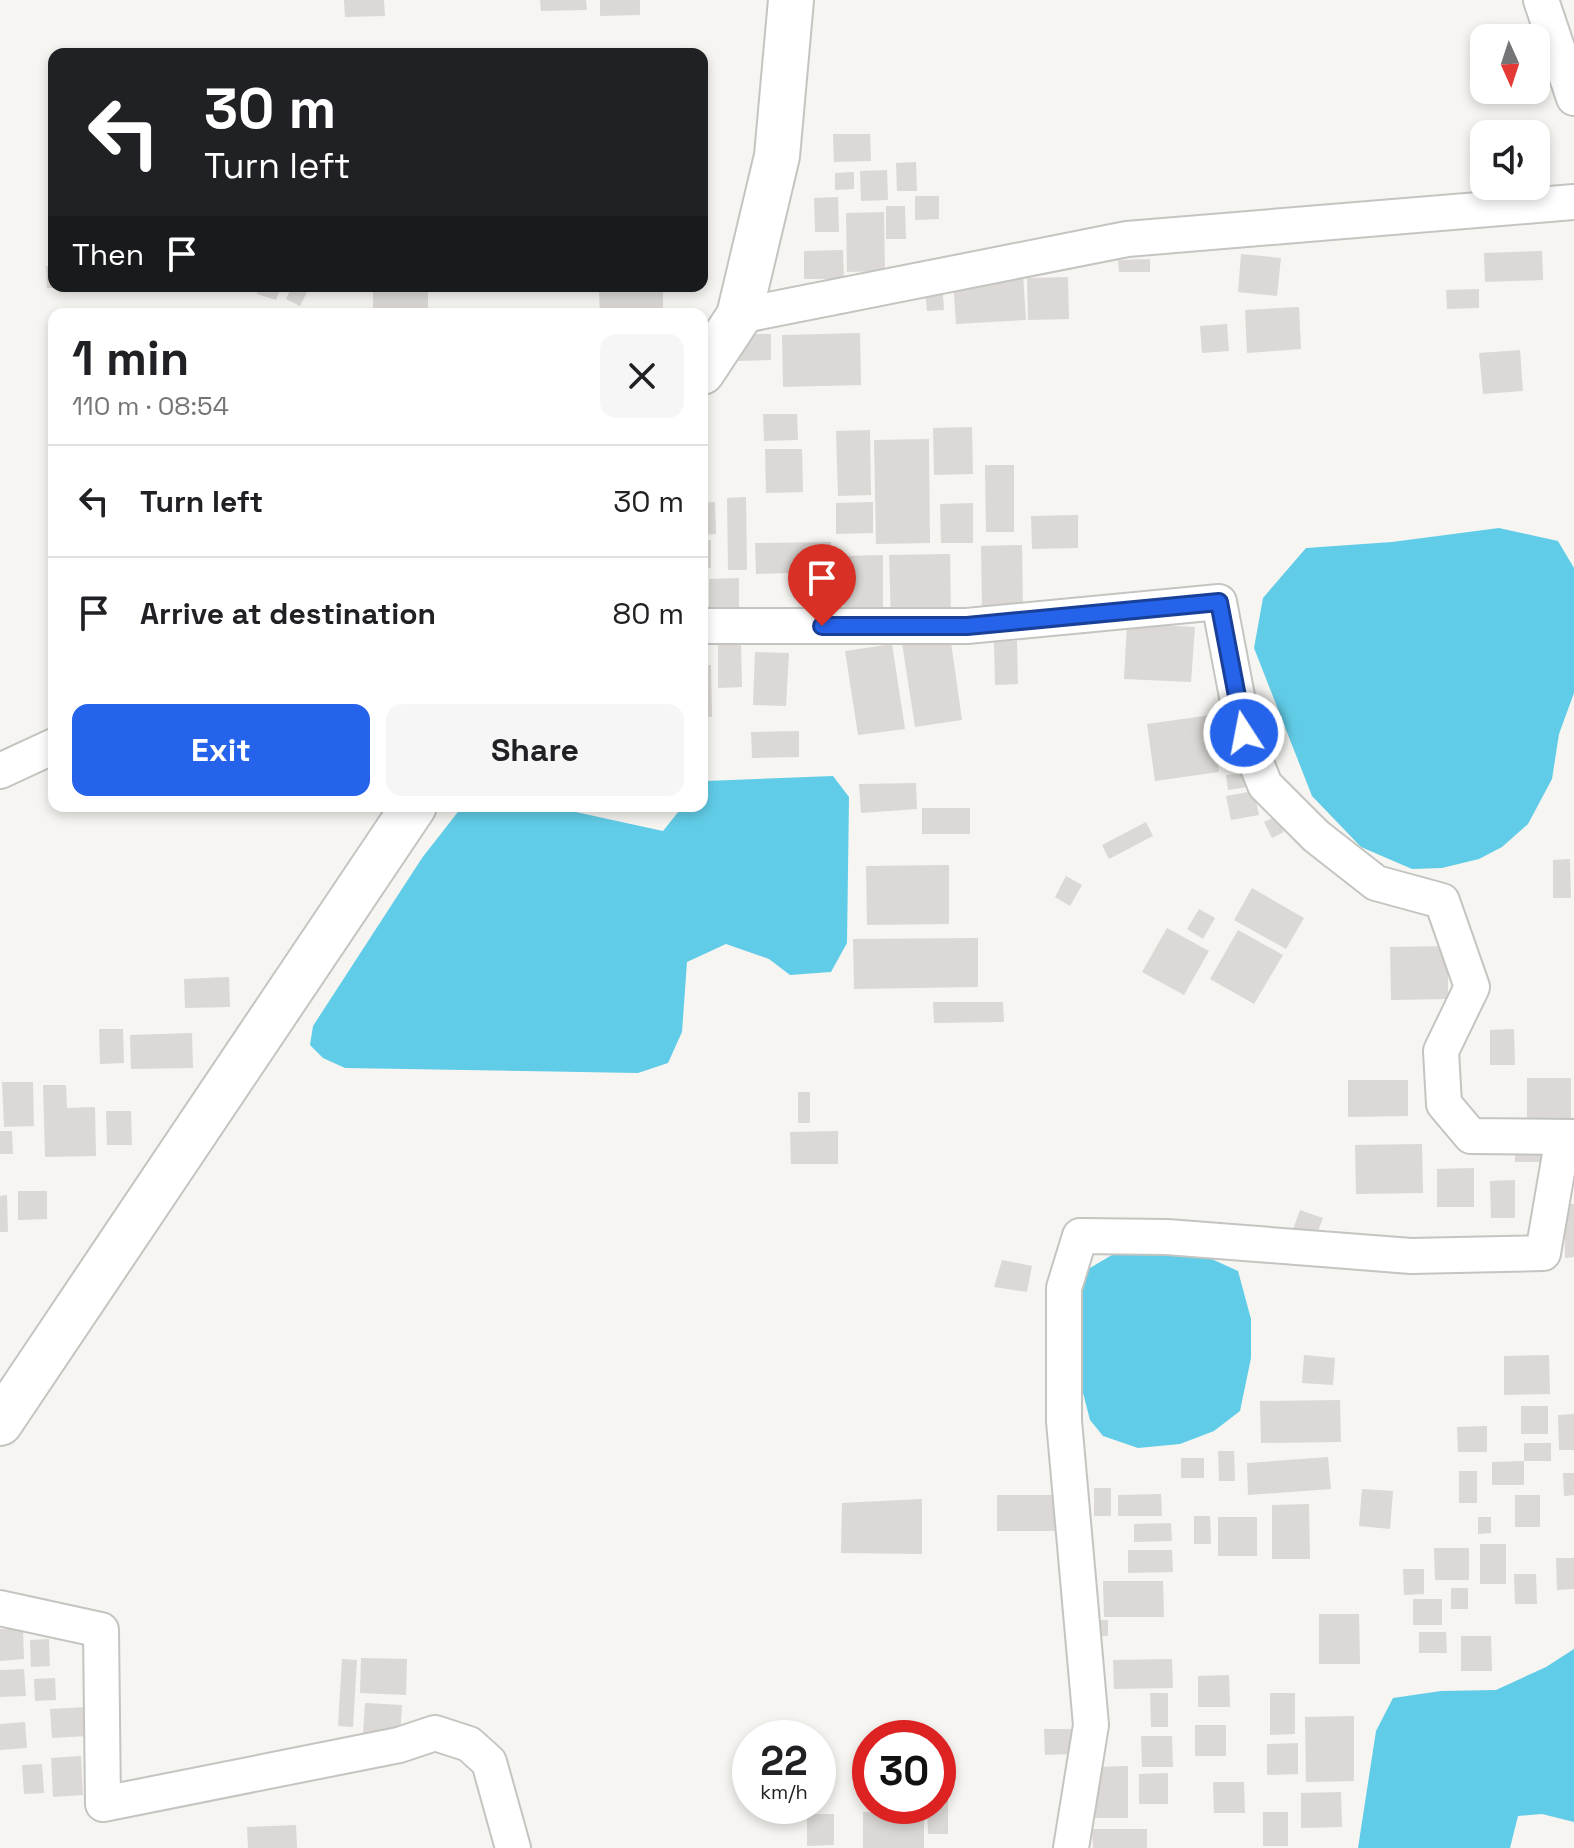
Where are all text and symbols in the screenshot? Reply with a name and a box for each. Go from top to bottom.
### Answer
north arrow [1470,24,1550,104]
map controls [1470,24,1550,200]
text: 30 m [204,73,336,144]
icon: left [72,80,176,184]
button: sound [1470,120,1550,200]
text: Turn left [204,143,351,189]
icon: arrive [160,232,204,276]
text: Then [72,235,144,274]
text: 1 min [72,328,189,389]
button: close [600,334,684,418]
text: 110 m · 08:54 [72,389,229,423]
icon: left [72,479,116,523]
text: Turn left [140,482,263,521]
text: 30 m [613,482,684,521]
pin [788,544,856,626]
icon: arrive [800,556,844,600]
icon: arrive [72,591,116,635]
text: Arrive at destination [140,594,436,633]
text: 80 m [613,594,684,633]
position arrow [1202,691,1286,775]
button: Exit [72,704,370,796]
button: Share [386,704,684,796]
speed limit sign: 30 [852,1720,956,1824]
text: 22 [760,1736,808,1787]
text: km/h [760,1779,808,1805]

